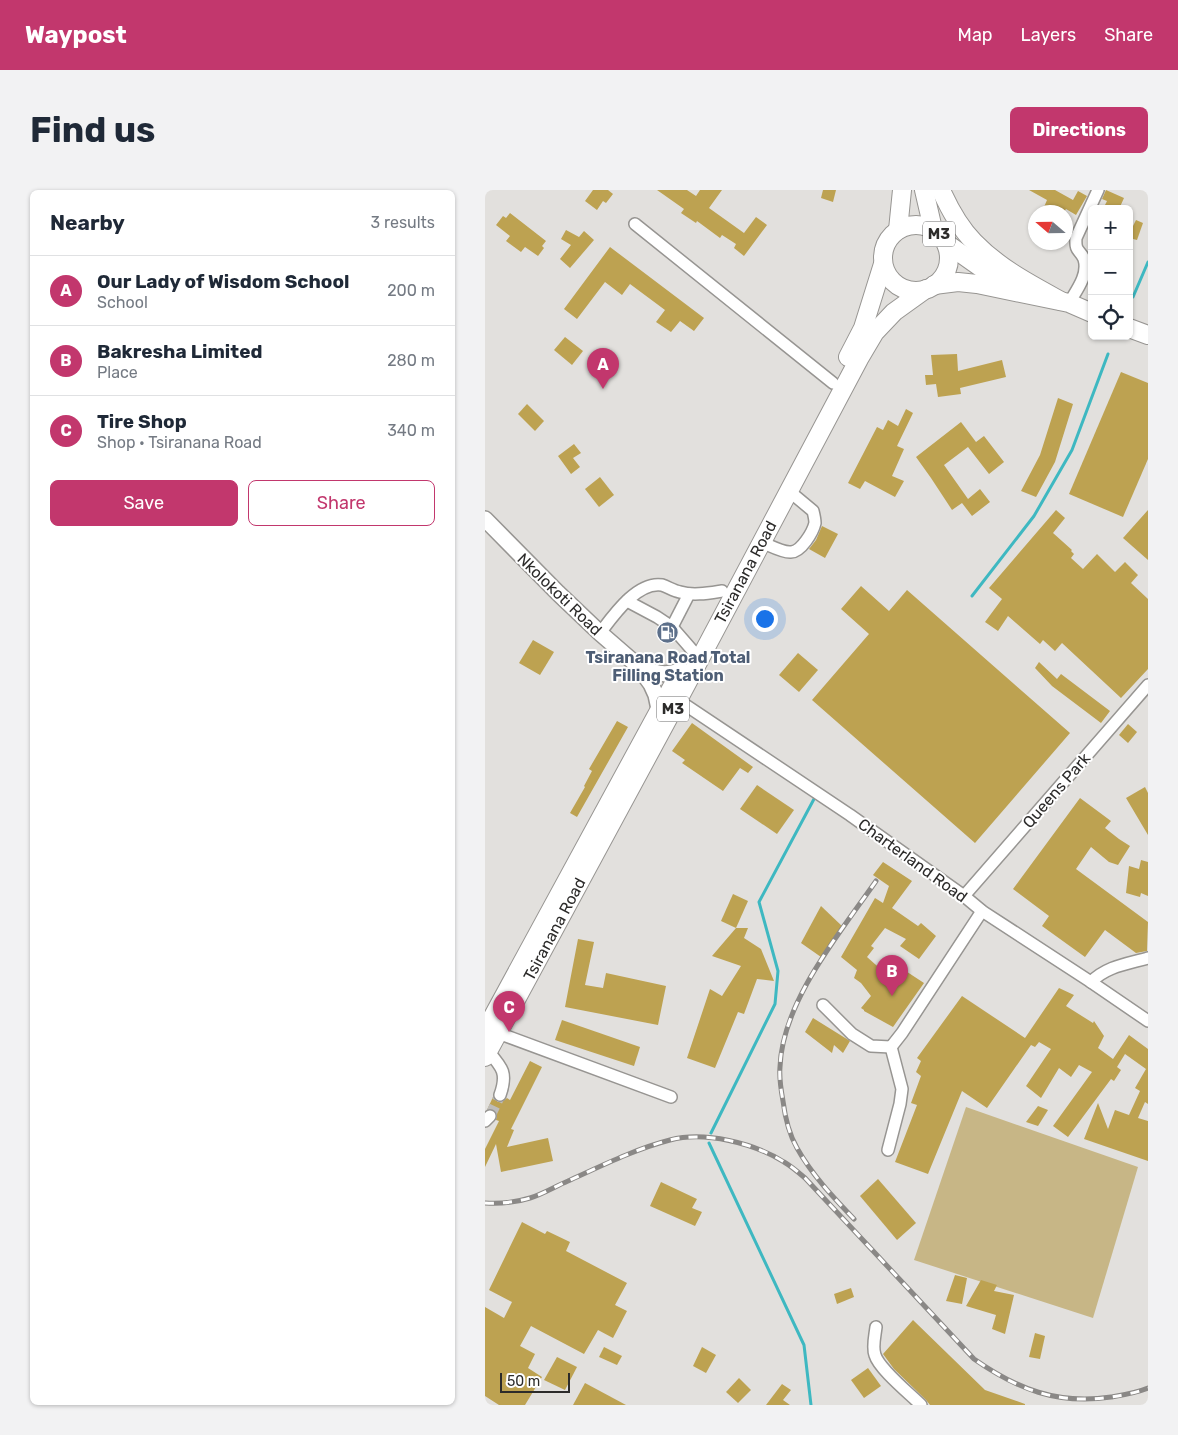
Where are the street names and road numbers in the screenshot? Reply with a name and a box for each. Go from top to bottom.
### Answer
road number: M3 [923,222,955,246]
street label: Tsiranana Road [710,518,780,627]
street label: Nkolokoti Road [513,549,606,639]
road number: M3 [657,696,689,722]
street label: Queens Park [1019,748,1095,832]
street label: Charterland Road [854,814,971,906]
street label: Tsiranana Road [519,875,589,984]

